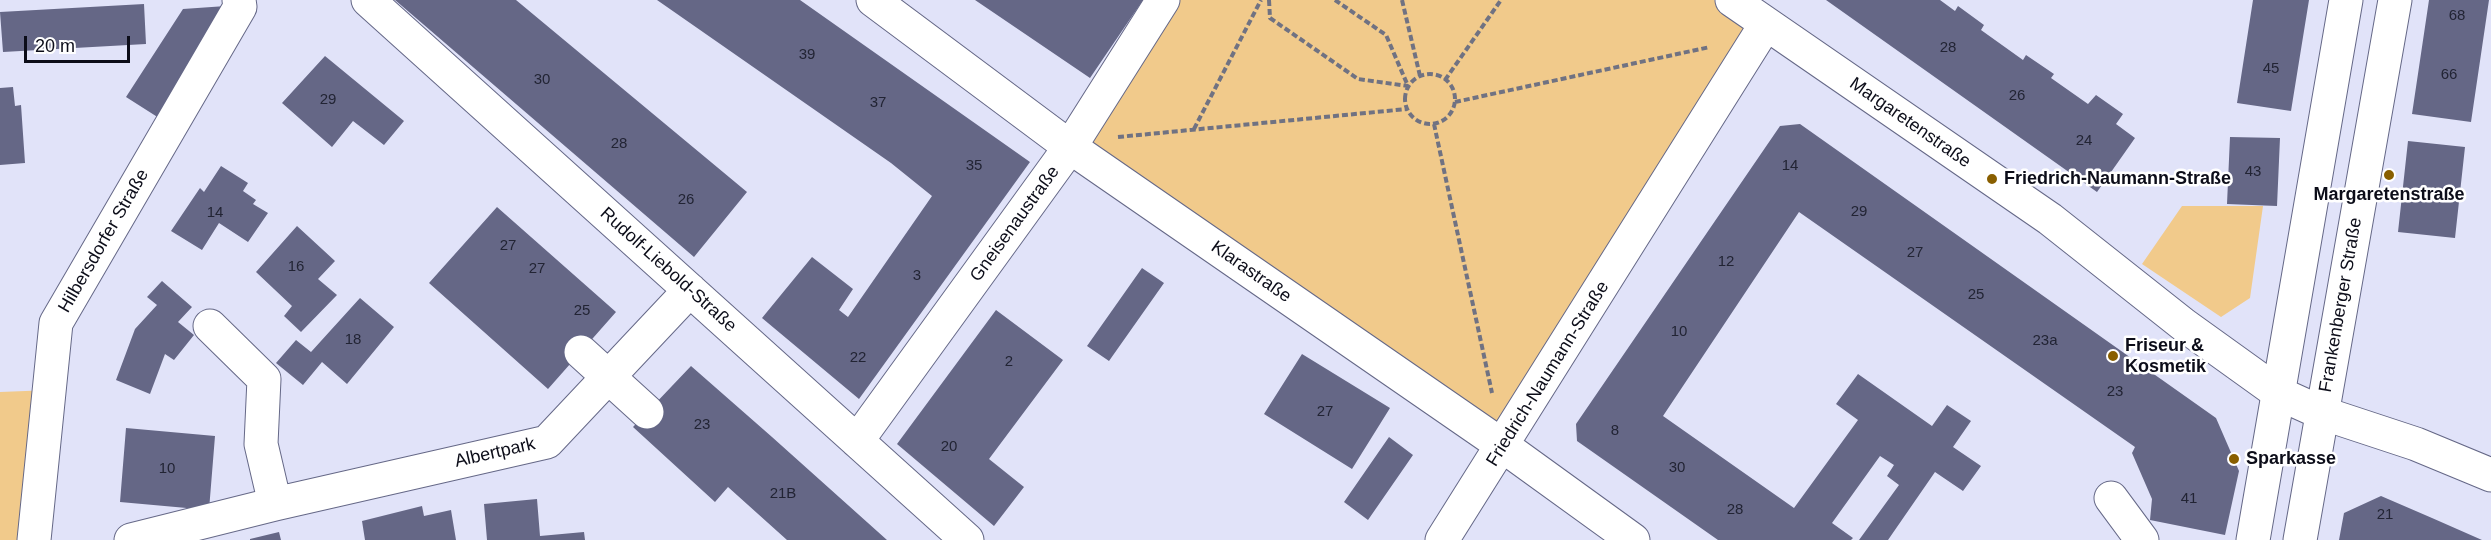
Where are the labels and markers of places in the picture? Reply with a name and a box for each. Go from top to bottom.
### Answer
place label: Friedrich-Naumann-Straße [2004,168,2231,190]
marker: Margaretenstraße [2382,168,2396,182]
marker: Friedrich-Naumann-Straße [1985,172,1999,186]
place label: Margaretenstraße [2313,184,2465,206]
place label: Friseur & Kosmetik [2125,335,2206,378]
marker: Friseur & Kosmetik [2106,349,2120,363]
place label: Sparkasse [2246,448,2336,470]
marker: Sparkasse [2227,452,2241,466]

